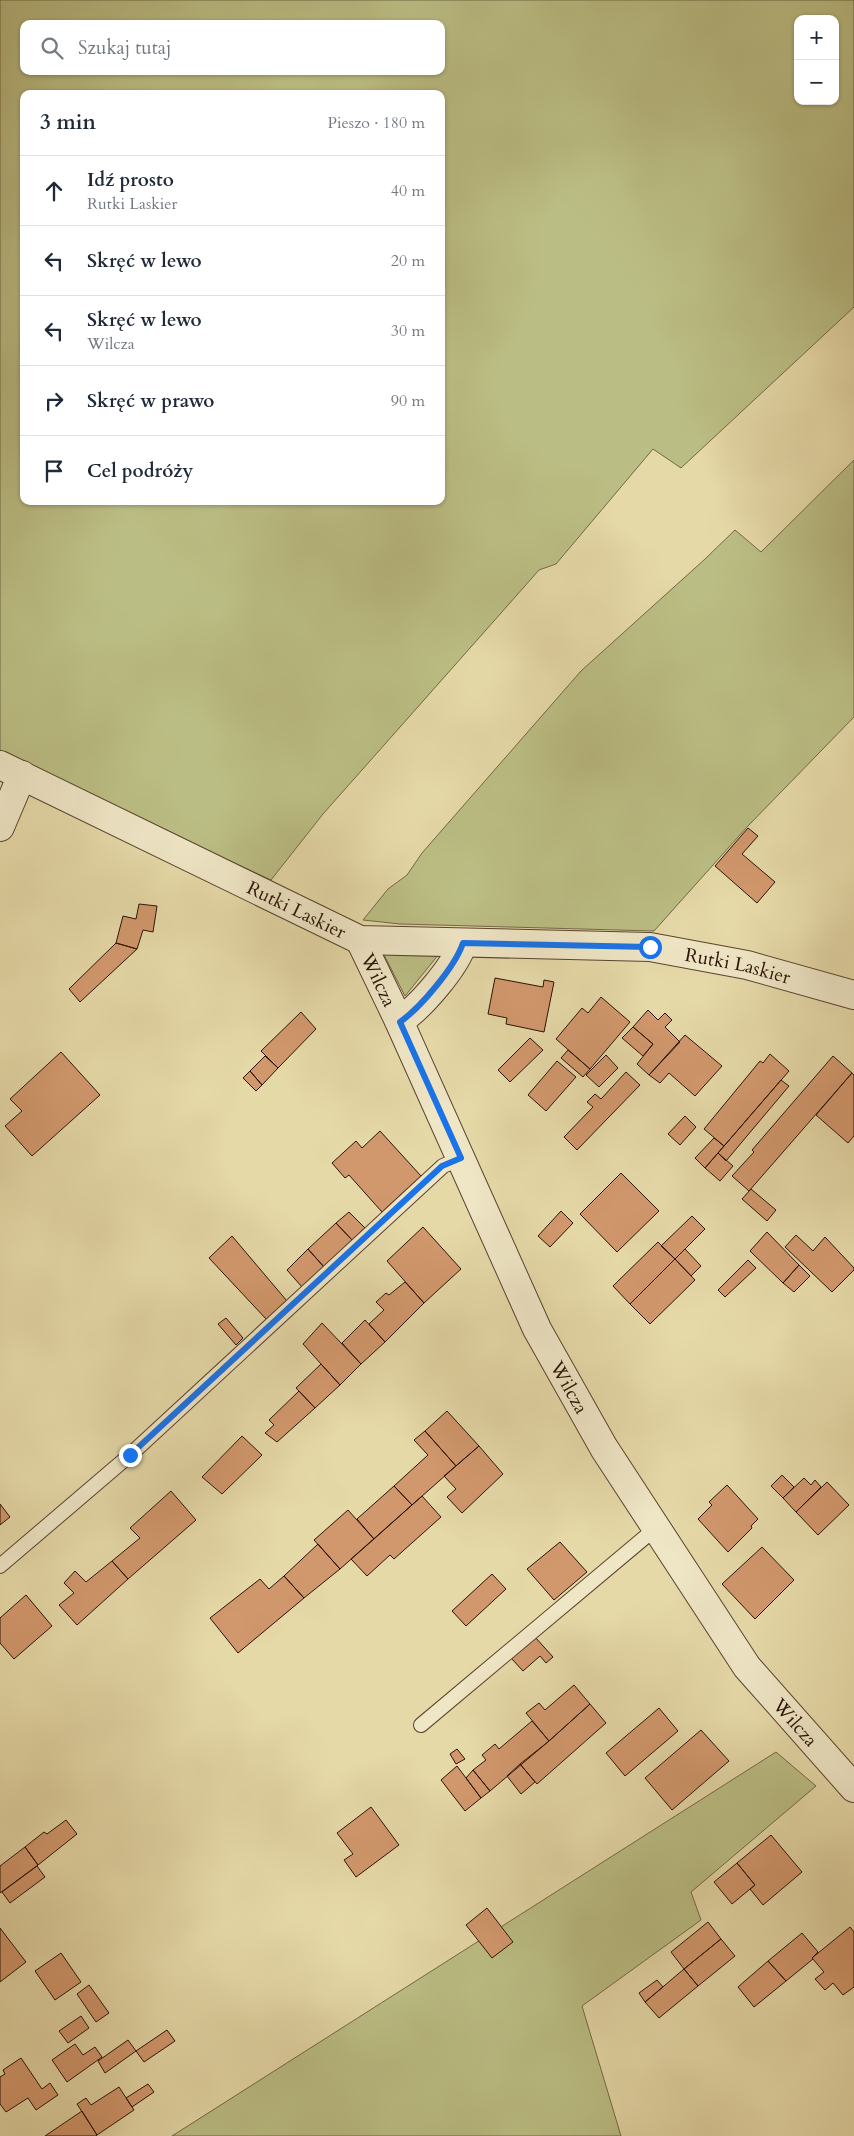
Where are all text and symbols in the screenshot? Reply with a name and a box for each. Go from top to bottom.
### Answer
map controls [794,15,839,105]
button: + [794,15,839,60]
search box [20,20,445,75]
icon: search [38,34,66,62]
text: Szukaj tutaj [78,35,171,61]
button: − [794,60,839,105]
text: 3 min [40,108,96,137]
text: Pieszo · 180 m [328,112,425,134]
text: Idź prosto [87,167,174,193]
icon: ahead [40,177,68,205]
text: 40 m [391,180,425,202]
text: Rutki Laskier [87,193,177,215]
icon: left [40,247,68,275]
text: Skręć w lewo [87,248,202,274]
text: 20 m [391,250,425,272]
text: Skręć w lewo [87,307,202,333]
icon: left [40,317,68,345]
text: 30 m [391,320,425,342]
text: Wilcza [87,333,135,355]
icon: right [40,387,68,415]
text: Skręć w prawo [87,388,214,414]
text: 90 m [391,390,425,412]
icon: arrive [40,457,68,485]
text: Cel podróży [87,458,193,484]
street label: Rutki Laskier [242,875,350,945]
route start [639,936,662,959]
street label: Rutki Laskier [683,942,793,991]
street label: Wilcza [354,948,402,1011]
street label: Wilcza [543,1356,594,1419]
route end [119,1444,142,1467]
street label: Wilcza [766,1692,823,1753]

